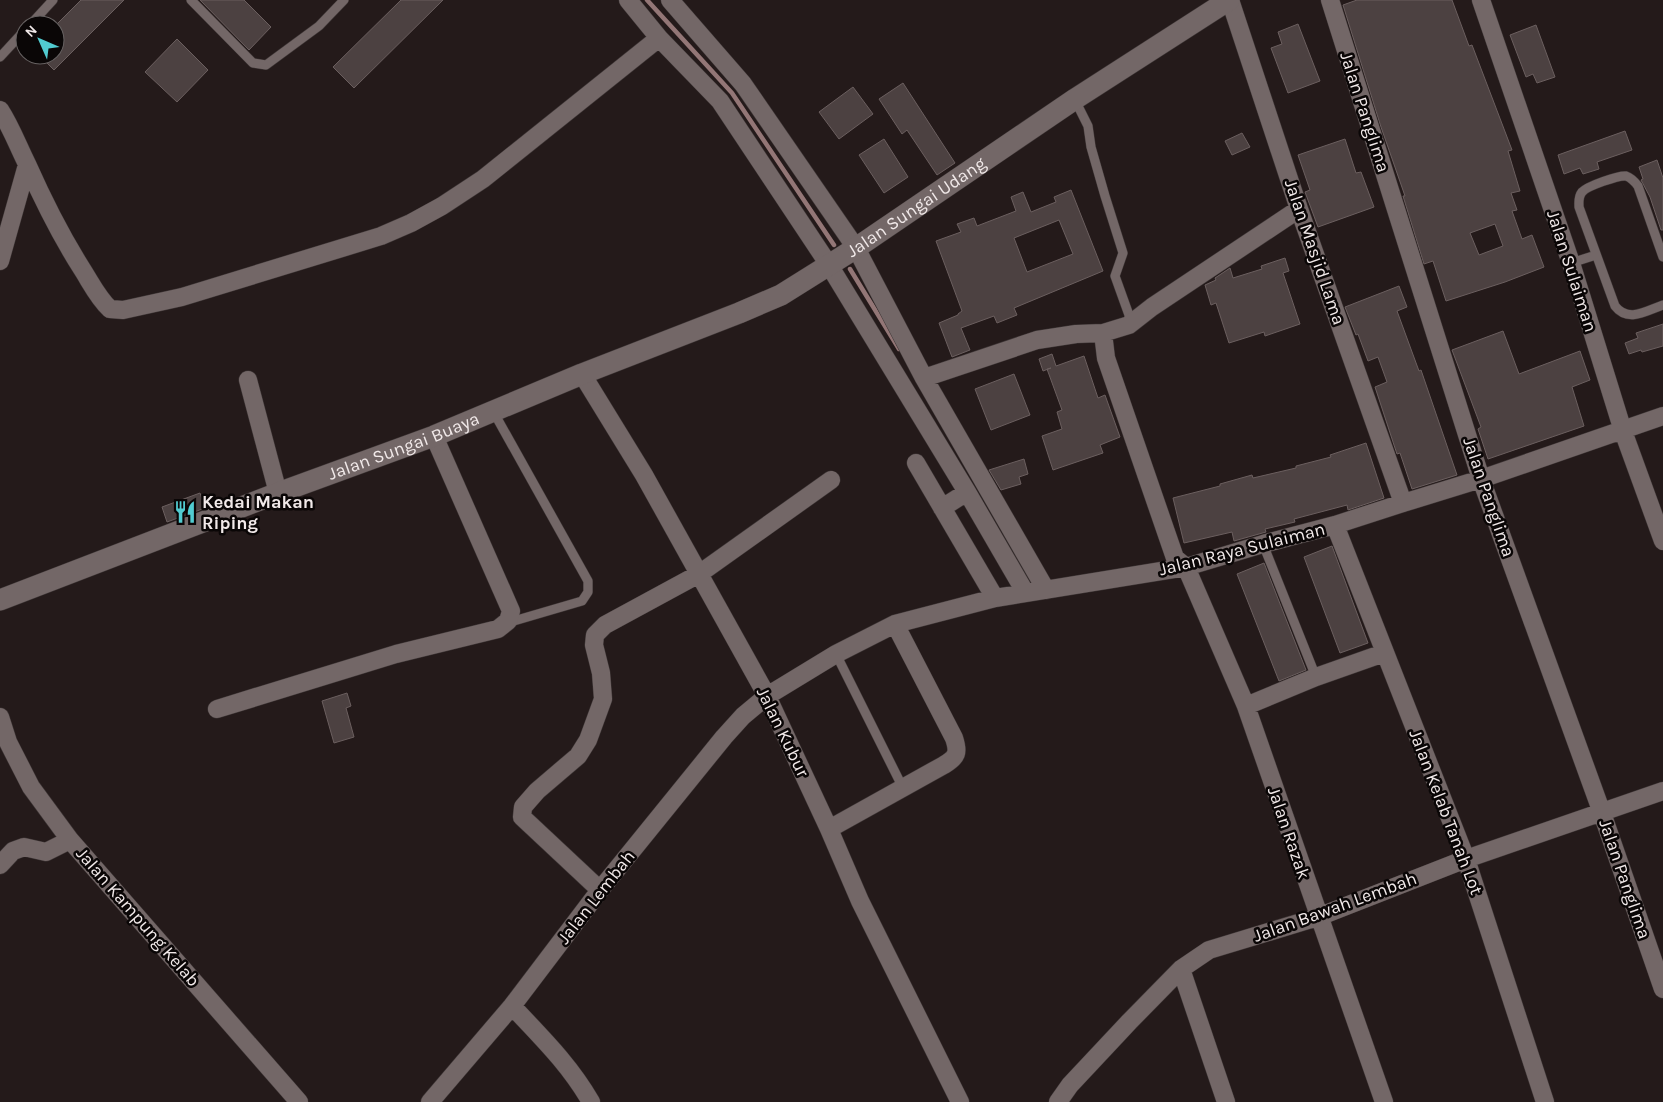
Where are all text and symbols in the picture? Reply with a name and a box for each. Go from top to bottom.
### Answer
north arrow [15,15,65,65]
text: N [22,22,41,41]
street label: Jalan Panglima [1335,49,1395,175]
street label: Jalan Sungai Udang [843,152,990,262]
street label: Jalan Masjid Lama [1280,176,1350,328]
street label: Jalan Sulaiman [1542,207,1602,335]
street label: Jalan Sungai Buaya [325,407,483,485]
street label: Jalan Panglima [1458,434,1520,560]
place label: Kedai Makan Riping [202,491,314,534]
restaurant icon: Kedai Makan Riping [172,499,198,525]
street label: Jalan Raya Sulaiman [1157,518,1327,580]
street label: Jalan Kubur [752,684,814,781]
street label: Jalan Kelab Tanah Lot [1404,726,1488,898]
street label: Jalan Razak [1263,784,1315,882]
street label: Jalan Panglima [1594,816,1656,942]
street label: Jalan Kampung Kelab [71,843,205,991]
street label: Jalan Lembah [552,846,640,948]
street label: Jalan Bawah Lembah [1250,867,1420,947]

